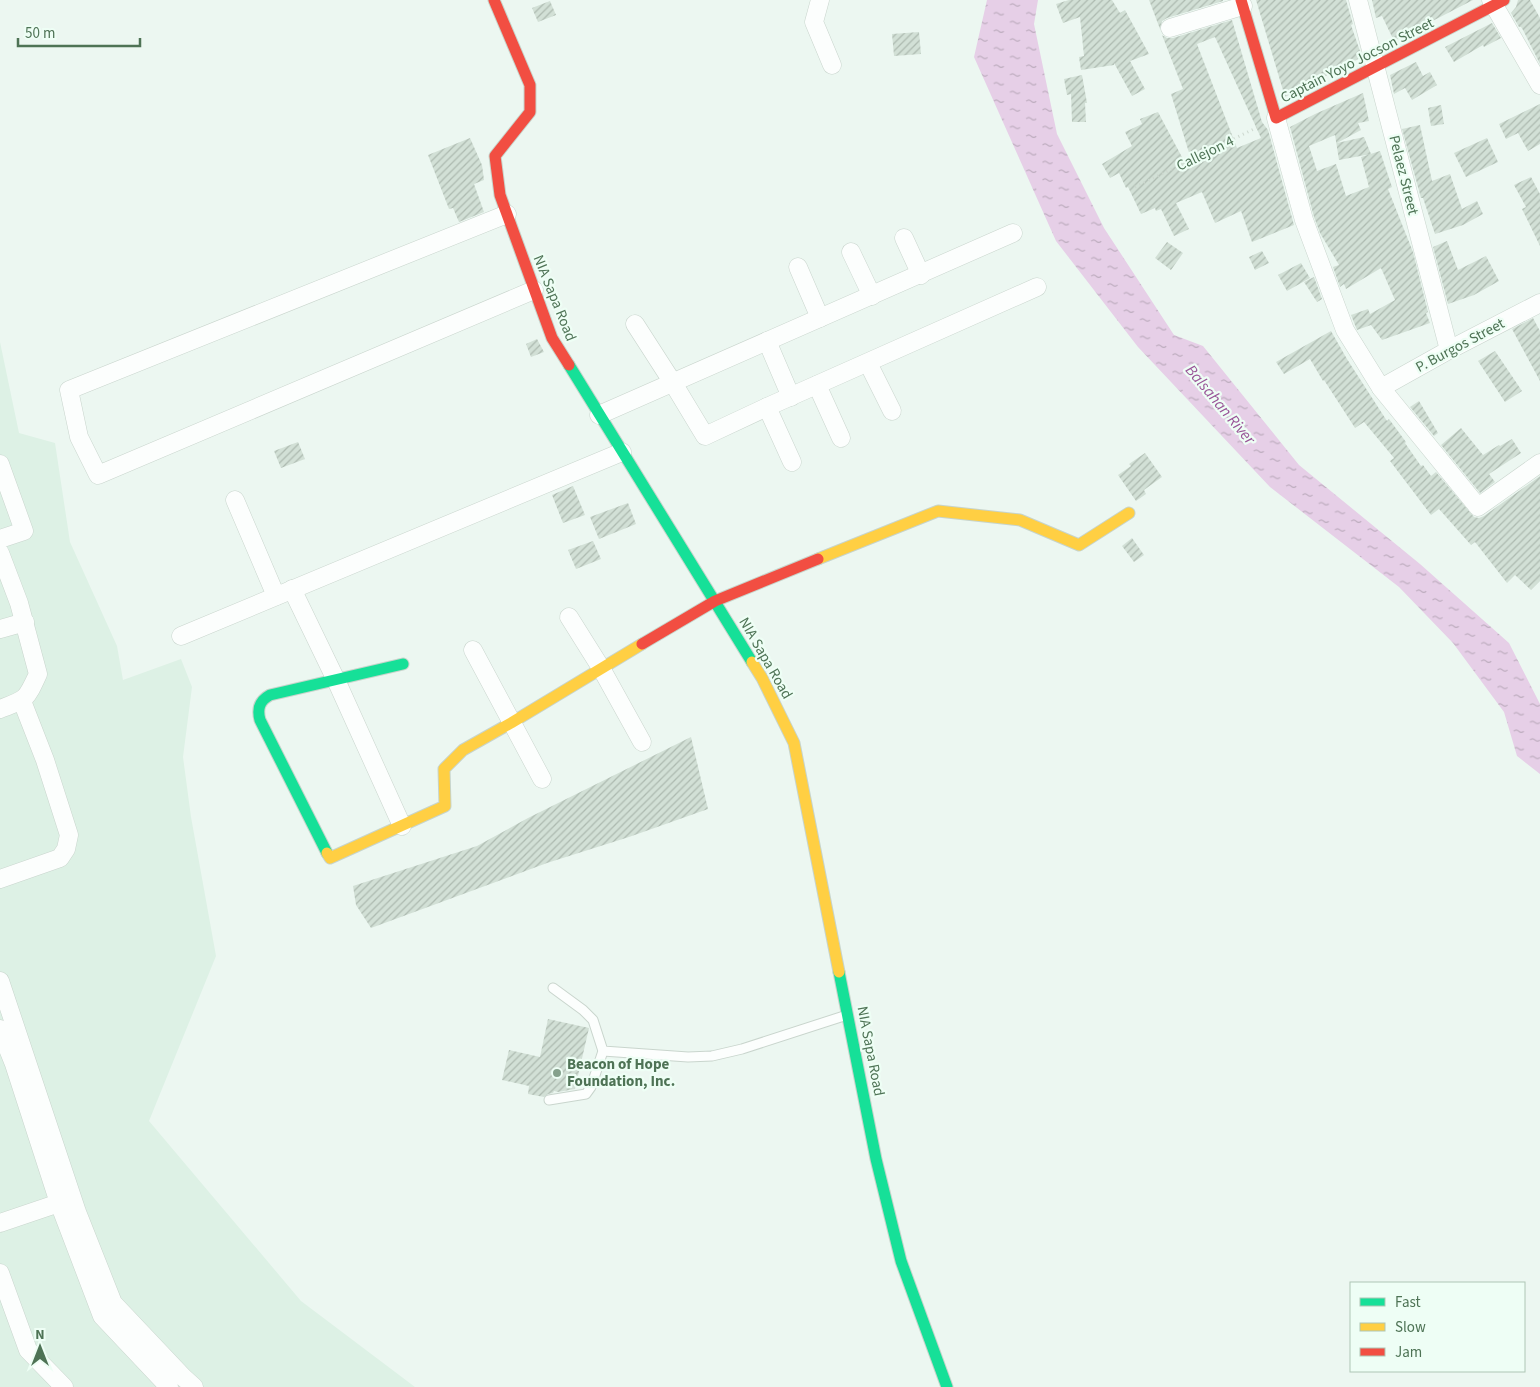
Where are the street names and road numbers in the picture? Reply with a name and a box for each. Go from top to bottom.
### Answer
street label: Captain Yoyo Jocson Street [1277,13,1437,108]
street label: Callejon 4 [1173,130,1238,176]
street label: Pelaez Street [1383,133,1424,217]
street label: NIA Sapa Road [528,252,581,344]
street label: P. Burgos Street [1412,313,1508,378]
street label: NIA Sapa Road [734,613,797,703]
street label: NIA Sapa Road [851,1004,890,1098]

